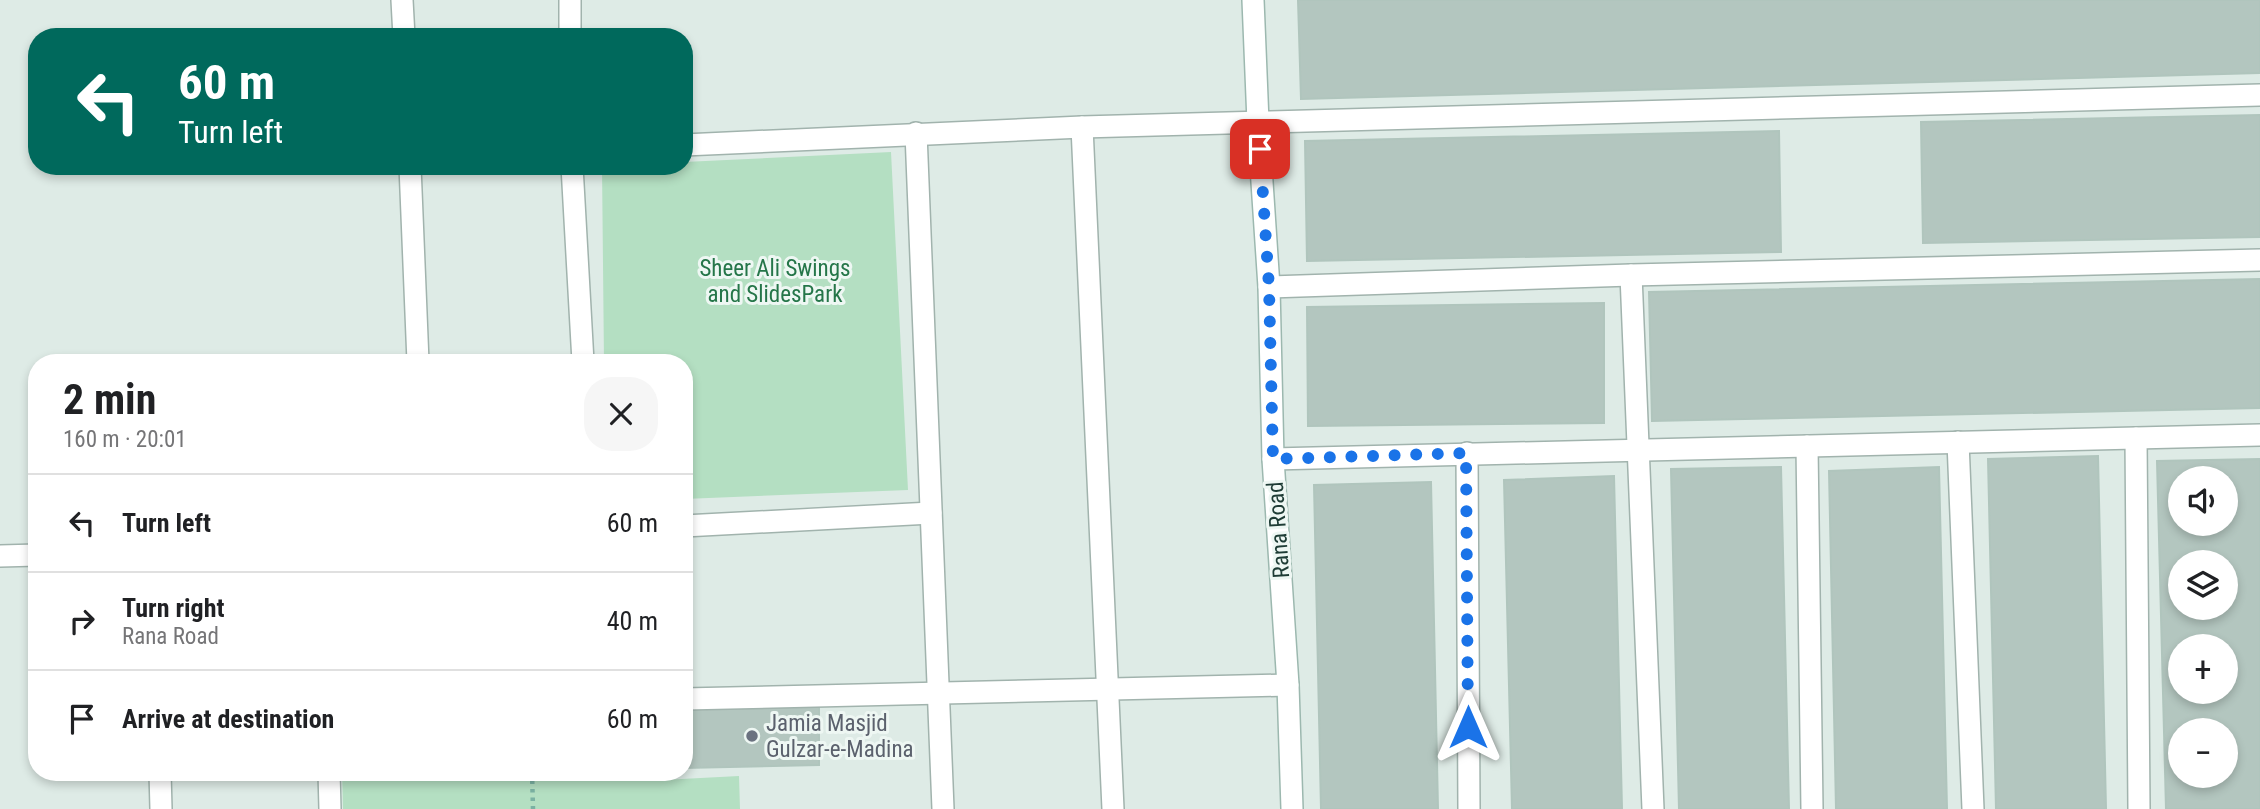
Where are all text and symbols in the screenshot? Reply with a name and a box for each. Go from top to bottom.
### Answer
text: 60 m [178,54,275,111]
icon: left [63,56,154,147]
text: Turn left [178,113,283,151]
pin [1230,119,1290,179]
icon: arrive [1241,130,1279,168]
park label: Sheer Ali Swings and SlidesPark [699,255,851,308]
text: 2 min [63,375,156,424]
button: close [584,377,658,451]
text: 160 m · 20:01 [63,426,187,453]
map controls [2168,466,2238,788]
button: sound [2168,466,2238,536]
street label: Rana Road [1262,481,1295,579]
icon: left [63,504,101,542]
text: Turn left [122,508,211,538]
text: 60 m [607,508,658,538]
button: layers [2168,550,2238,620]
text: Turn right [122,593,224,623]
icon: right [63,602,101,640]
text: 40 m [607,606,658,636]
text: Rana Road [122,623,219,650]
button: + [2168,634,2238,704]
position arrow [1431,690,1505,764]
icon: arrive [63,700,101,738]
text: Arrive at destination [122,704,334,734]
text: 60 m [607,704,658,734]
place label: Jamia Masjid Gulzar-e-Madina [766,710,914,763]
button: − [2168,718,2238,788]
marker: Jamia Masjid Gulzar-e-Madina [744,728,760,744]

